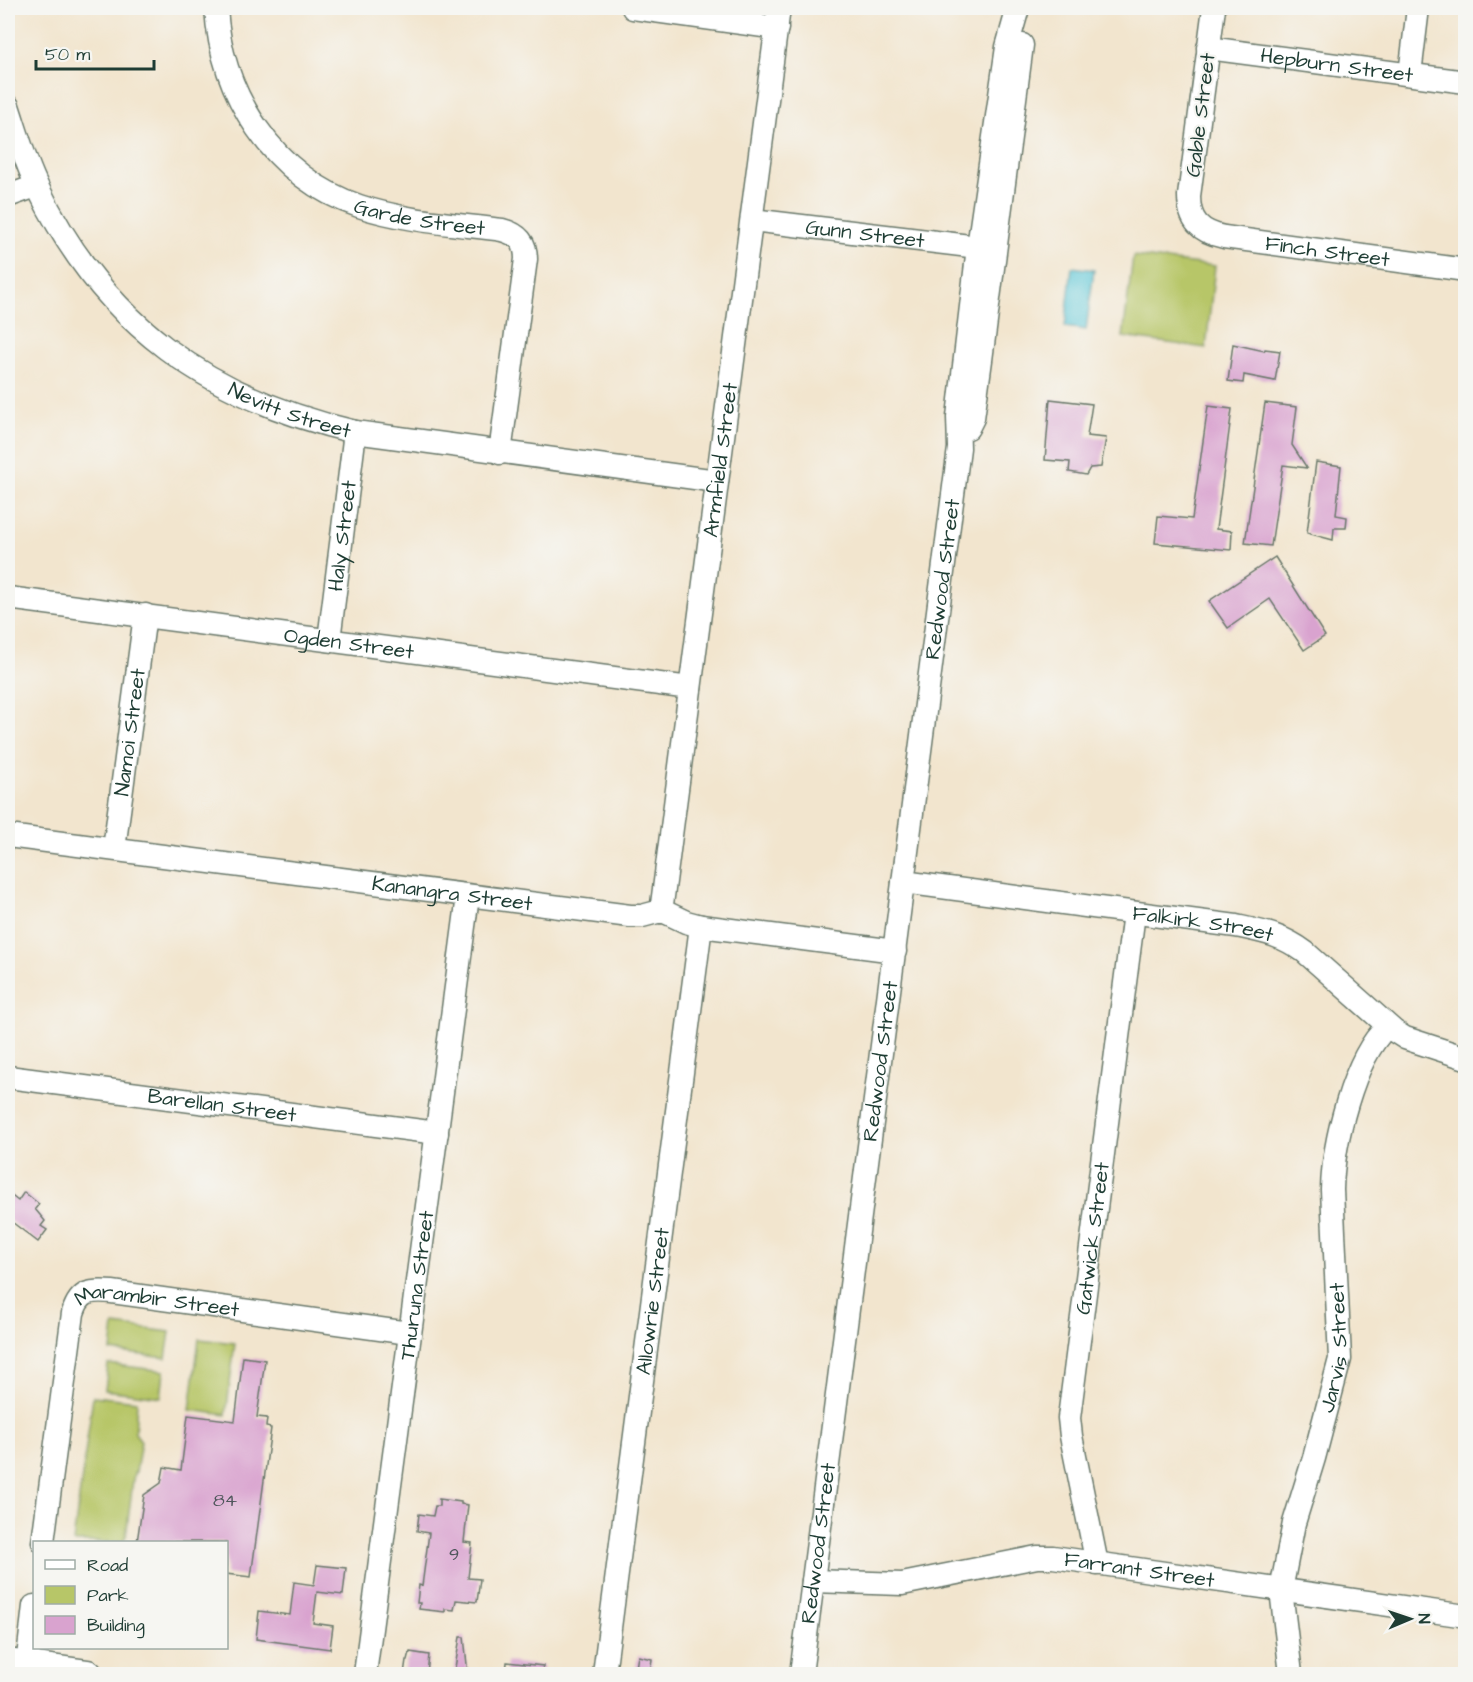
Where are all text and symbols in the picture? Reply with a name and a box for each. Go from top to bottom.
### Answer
scale bar [36,33,154,71]
street label: Hepburn Street [1259,41,1415,90]
text: 50 m [45,42,90,67]
street label: Gable Street [1178,51,1223,179]
street label: Garde Street [350,191,487,243]
street label: Gunn Street [804,213,927,256]
street label: Finch Street [1263,229,1392,275]
street label: Nevitt Street [223,375,355,446]
street label: Armfield Street [696,380,745,539]
street label: Haly Street [321,478,364,593]
street label: Redwood Street [918,497,967,661]
street label: Ogden Street [282,621,416,667]
street label: Namoi Street [107,666,153,798]
street label: Kanangra Street [370,869,535,918]
street label: Falkirk Street [1131,898,1278,950]
street label: Redwood Street [856,979,905,1143]
street label: Barellan Street [146,1081,299,1130]
street label: Gatwick Street [1068,1160,1117,1316]
street label: Thuruna Street [393,1208,441,1362]
street label: Allowrie Street [629,1225,677,1377]
street label: Marambir Street [68,1277,241,1324]
street label: Jarvis Street [1313,1281,1355,1416]
street label: Redwood Street [794,1461,843,1625]
house number: 84 [213,1488,237,1513]
legend [33,1541,228,1649]
house number: 9 [449,1542,459,1567]
street label: Farrant Street [1062,1545,1217,1595]
text: Road [87,1553,128,1578]
text: Park [87,1583,129,1608]
north arrow [1380,1589,1440,1649]
text: Building [87,1613,145,1639]
text: N [1413,1613,1435,1624]

